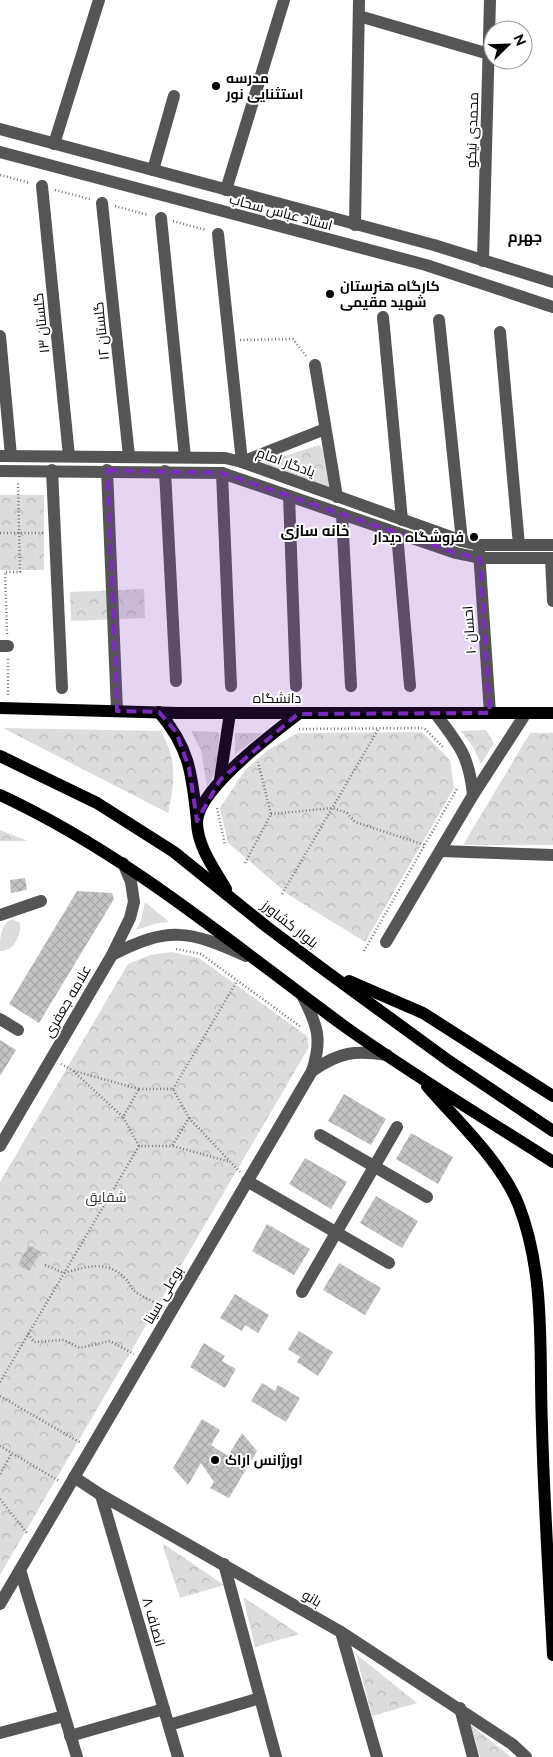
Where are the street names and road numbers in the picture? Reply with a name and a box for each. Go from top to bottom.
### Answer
street label: محمدی نیکو [463,92,481,168]
street label: استاد عباس سحاب [228,191,334,233]
street label: گلستان ۱۳ [30,292,52,354]
street label: گلستان ۱۲ [90,301,112,361]
street label: یادگار امام [254,444,318,482]
street label: احسان ۱۰ [459,605,479,655]
street label: دانشگاه [253,690,301,706]
street label: بلوار کشاورز [258,896,321,951]
street label: علامه جعفری [40,962,94,1040]
street label: بوعلی سینا [140,1263,186,1327]
street label: بانو [299,1586,325,1610]
street label: انصاف ۸ [139,1596,169,1648]

